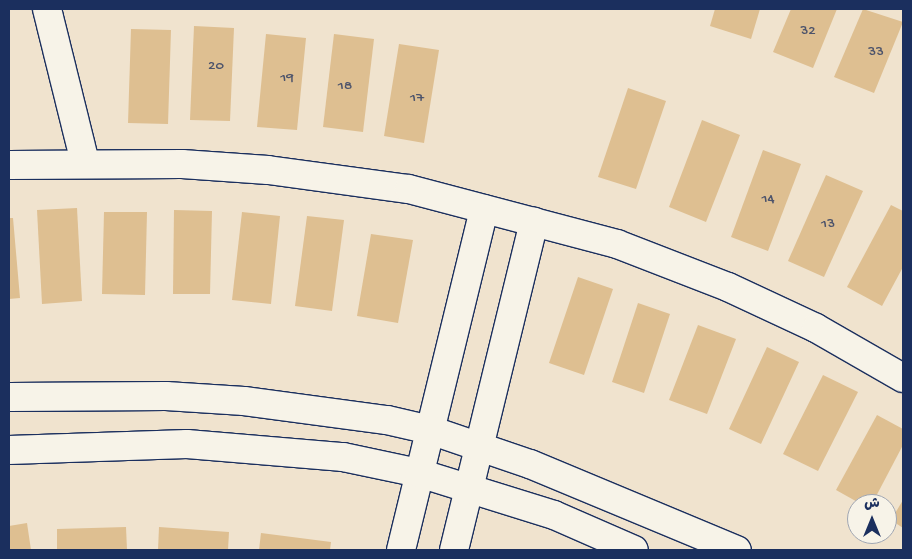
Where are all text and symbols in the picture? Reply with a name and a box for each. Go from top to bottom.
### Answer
house number: 32 [800,23,816,41]
house number: 33 [868,44,884,62]
house number: 20 [208,58,224,76]
house number: 19 [280,70,294,88]
house number: 18 [338,78,352,96]
house number: 17 [410,90,424,108]
house number: 14 [761,191,775,209]
house number: 13 [821,216,835,234]
north arrow [847,494,897,544]
text: ش [864,496,880,513]

